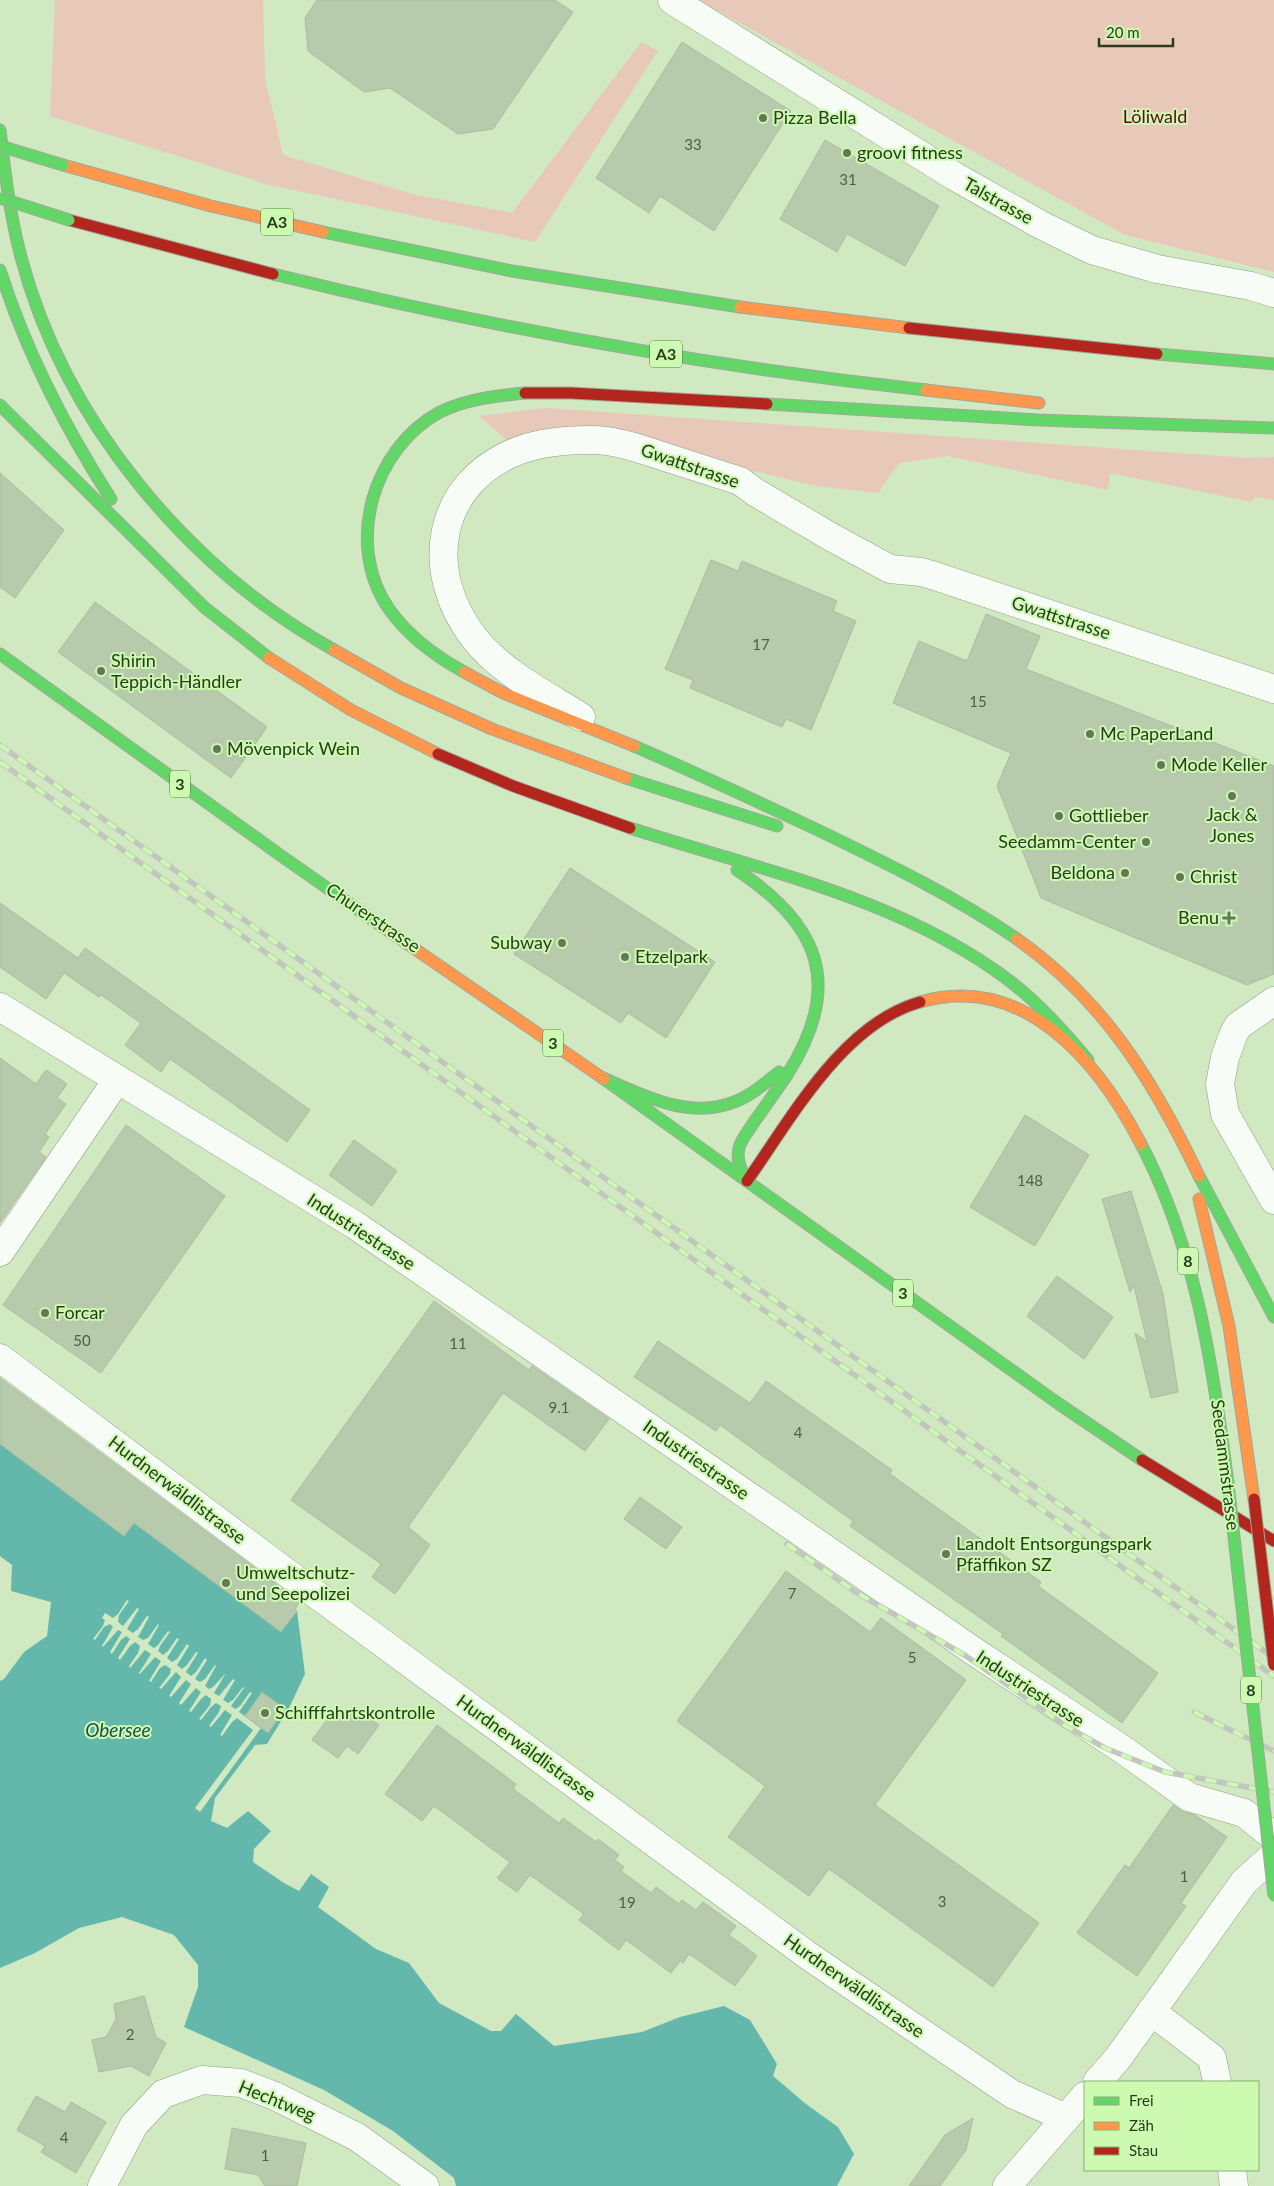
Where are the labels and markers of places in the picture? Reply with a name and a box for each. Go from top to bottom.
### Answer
place label: Pizza Bella [773,106,856,128]
marker: Pizza Bella [757,112,769,124]
place label: groovi fitness [857,141,963,163]
marker: groovi fitness [841,147,853,159]
place label: Shirin Teppich-Händler [111,649,242,692]
marker: Shirin Teppich-Händler [95,665,107,677]
place label: Mc PaperLand [1100,722,1213,744]
marker: Mc PaperLand [1084,728,1096,740]
place label: Mövenpick Wein [227,737,360,759]
marker: Mövenpick Wein [211,743,223,755]
place label: Mode Keller [1171,753,1268,775]
marker: Mode Keller [1155,759,1167,771]
marker: Jack & Jones [1226,790,1238,802]
place label: Jack & Jones [1206,803,1258,846]
place label: Gottlieber [1069,804,1149,826]
marker: Gottlieber [1053,810,1065,822]
place label: Seedamm-Center [998,830,1136,852]
marker: Seedamm-Center [1140,836,1152,848]
place label: Beldona [1050,861,1115,883]
place label: Christ [1190,865,1238,887]
marker: Beldona [1119,867,1131,879]
marker: Christ [1174,871,1186,883]
place label: Benu [1178,906,1219,928]
marker: Benu [1223,912,1235,924]
place label: Subway [490,931,553,953]
marker: Subway [556,937,568,949]
place label: Etzelpark [635,945,709,967]
marker: Etzelpark [619,951,631,963]
place label: Forcar [55,1301,105,1323]
marker: Forcar [39,1307,51,1319]
place label: Landolt Entsorgungspark Pfäffikon SZ [956,1532,1153,1575]
marker: Landolt Entsorgungspark Pfäffikon SZ [940,1548,952,1560]
place label: Umweltschutz- und Seepolizei [236,1561,356,1604]
marker: Umweltschutz- und Seepolizei [220,1577,232,1589]
place label: Schifffahrtskontrolle [275,1701,435,1723]
marker: Schifffahrtskontrolle [259,1707,271,1719]

